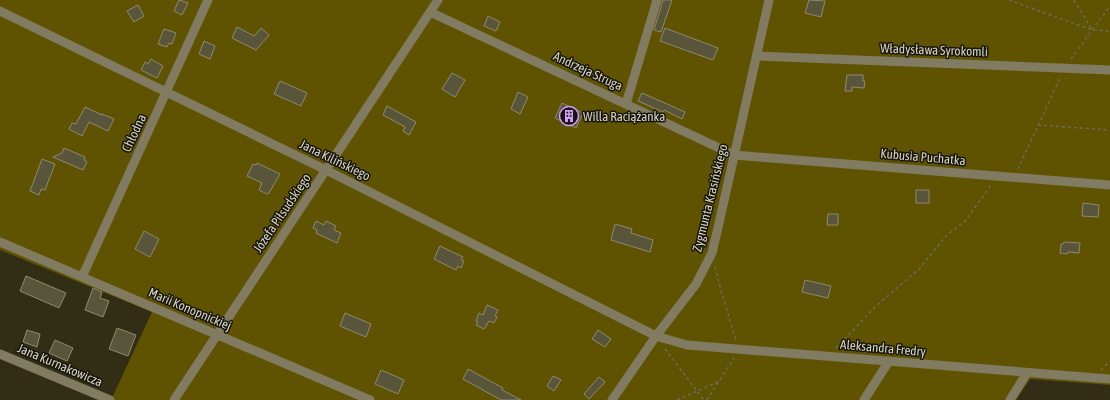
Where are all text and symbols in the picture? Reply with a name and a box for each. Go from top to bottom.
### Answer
street label: Władysława Syrokomli [880,41,988,59]
street label: Andrzeja Struga [551,48,625,94]
building icon: Willa Raciążanka [558,105,580,127]
place label: Willa Raciążanka [583,109,665,124]
street label: Chłodna [119,112,149,154]
street label: Jana Kilińskiego [297,136,373,184]
street label: Zygmunta Krasińskiego [689,143,731,253]
street label: Kubusia Puchatka [880,146,966,168]
street label: Józefa Piłsudskiego [250,171,314,255]
street label: Marii Konopnickiej [146,285,234,333]
street label: Aleksandra Fredry [840,337,927,359]
street label: Jana Kurnakowicza [15,340,105,390]

